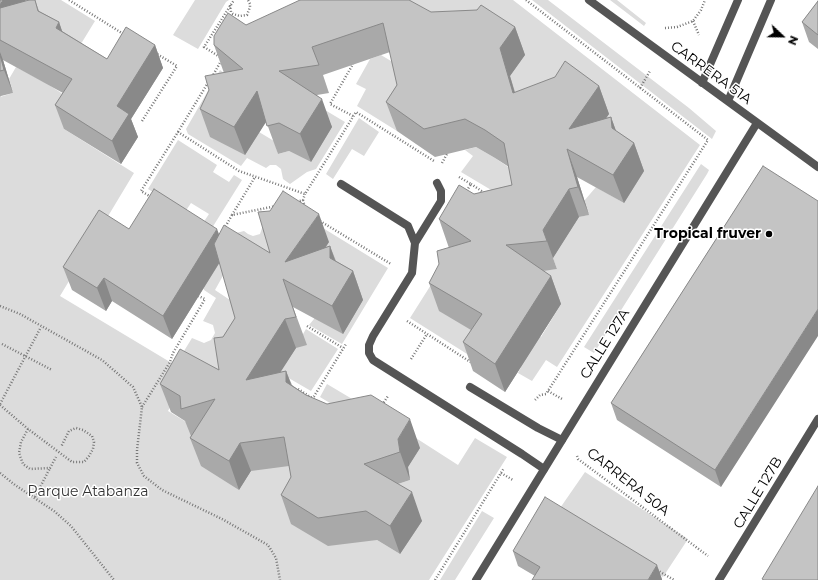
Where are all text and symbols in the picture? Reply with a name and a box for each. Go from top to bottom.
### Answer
north arrow [762,16,802,56]
text: N [785,34,801,47]
street label: CARRERA 51A [667,38,755,108]
place label: Tropical fruver [654,226,761,242]
marker: Tropical fruver [764,229,774,239]
street label: CALLE 127A [577,306,633,382]
street label: CARRERA 50A [583,445,673,519]
street label: CALLE 127B [730,454,786,532]
park label: Parque Atabanza [28,484,148,500]

